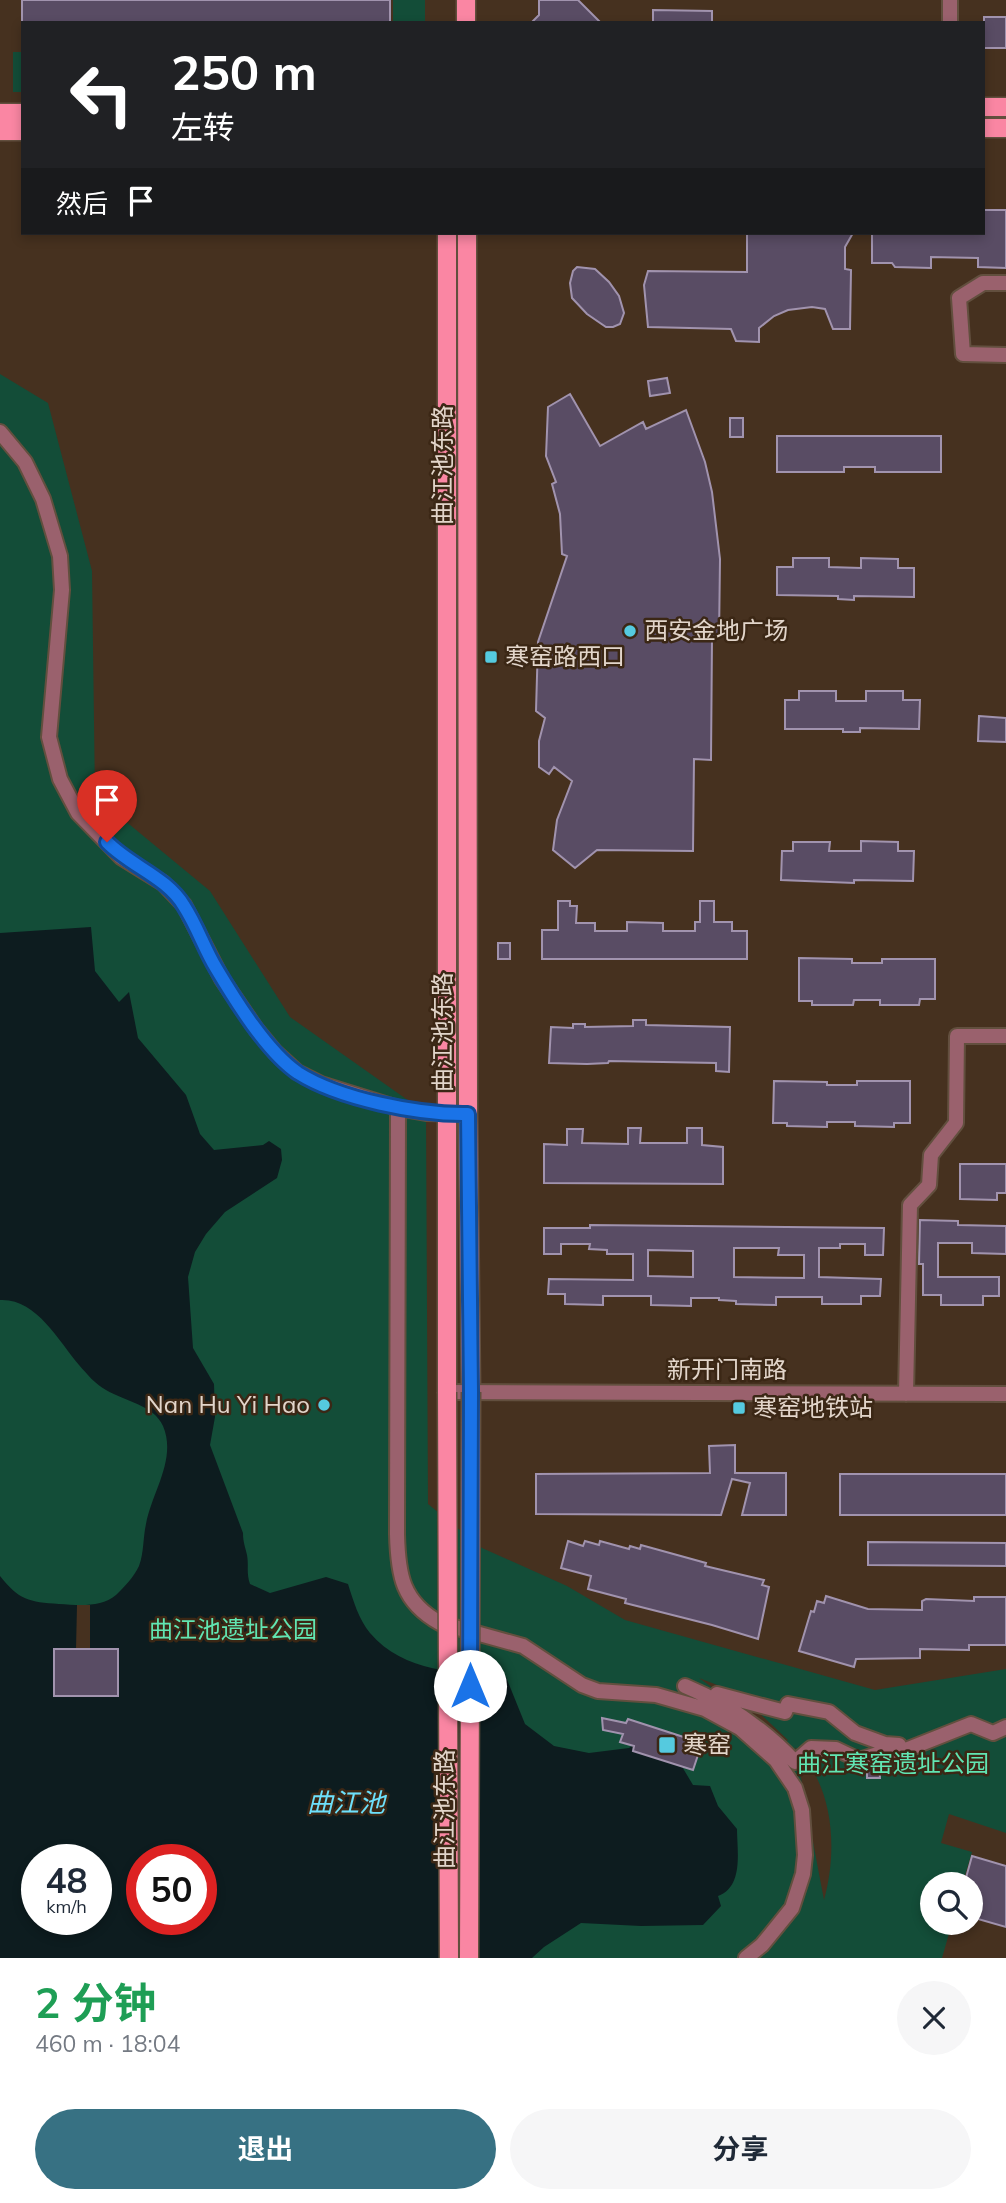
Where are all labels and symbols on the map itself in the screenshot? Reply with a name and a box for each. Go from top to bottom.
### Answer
street label: 曲江池东路 [427,405,457,525]
place label: 西安金地广场 [644,615,788,645]
marker: 西安金地广场 [622,623,638,639]
place label: 寒窑路西口 [505,641,625,671]
marker: 寒窑路西口 [483,649,499,665]
pin [77,770,137,842]
street label: 曲江池东路 [427,972,457,1092]
street label: 新开门南路 [667,1354,787,1384]
place label: Nan Hu Yi Hao [146,1389,310,1419]
place label: 寒窑地铁站 [753,1392,873,1422]
marker: Nan Hu Yi Hao [316,1397,332,1413]
marker: 寒窑地铁站 [731,1400,747,1416]
park label: 曲江池遗址公园 [149,1614,317,1644]
position arrow [433,1649,507,1723]
place label: 寒窑 [683,1729,731,1759]
marker: 寒窑 [657,1735,677,1755]
park label: 曲江寒窑遗址公园 [797,1748,989,1778]
street label: 曲江池东路 [429,1749,459,1869]
water label: 曲江池 [307,1786,388,1819]
speed limit sign: 50 [126,1844,217,1935]

